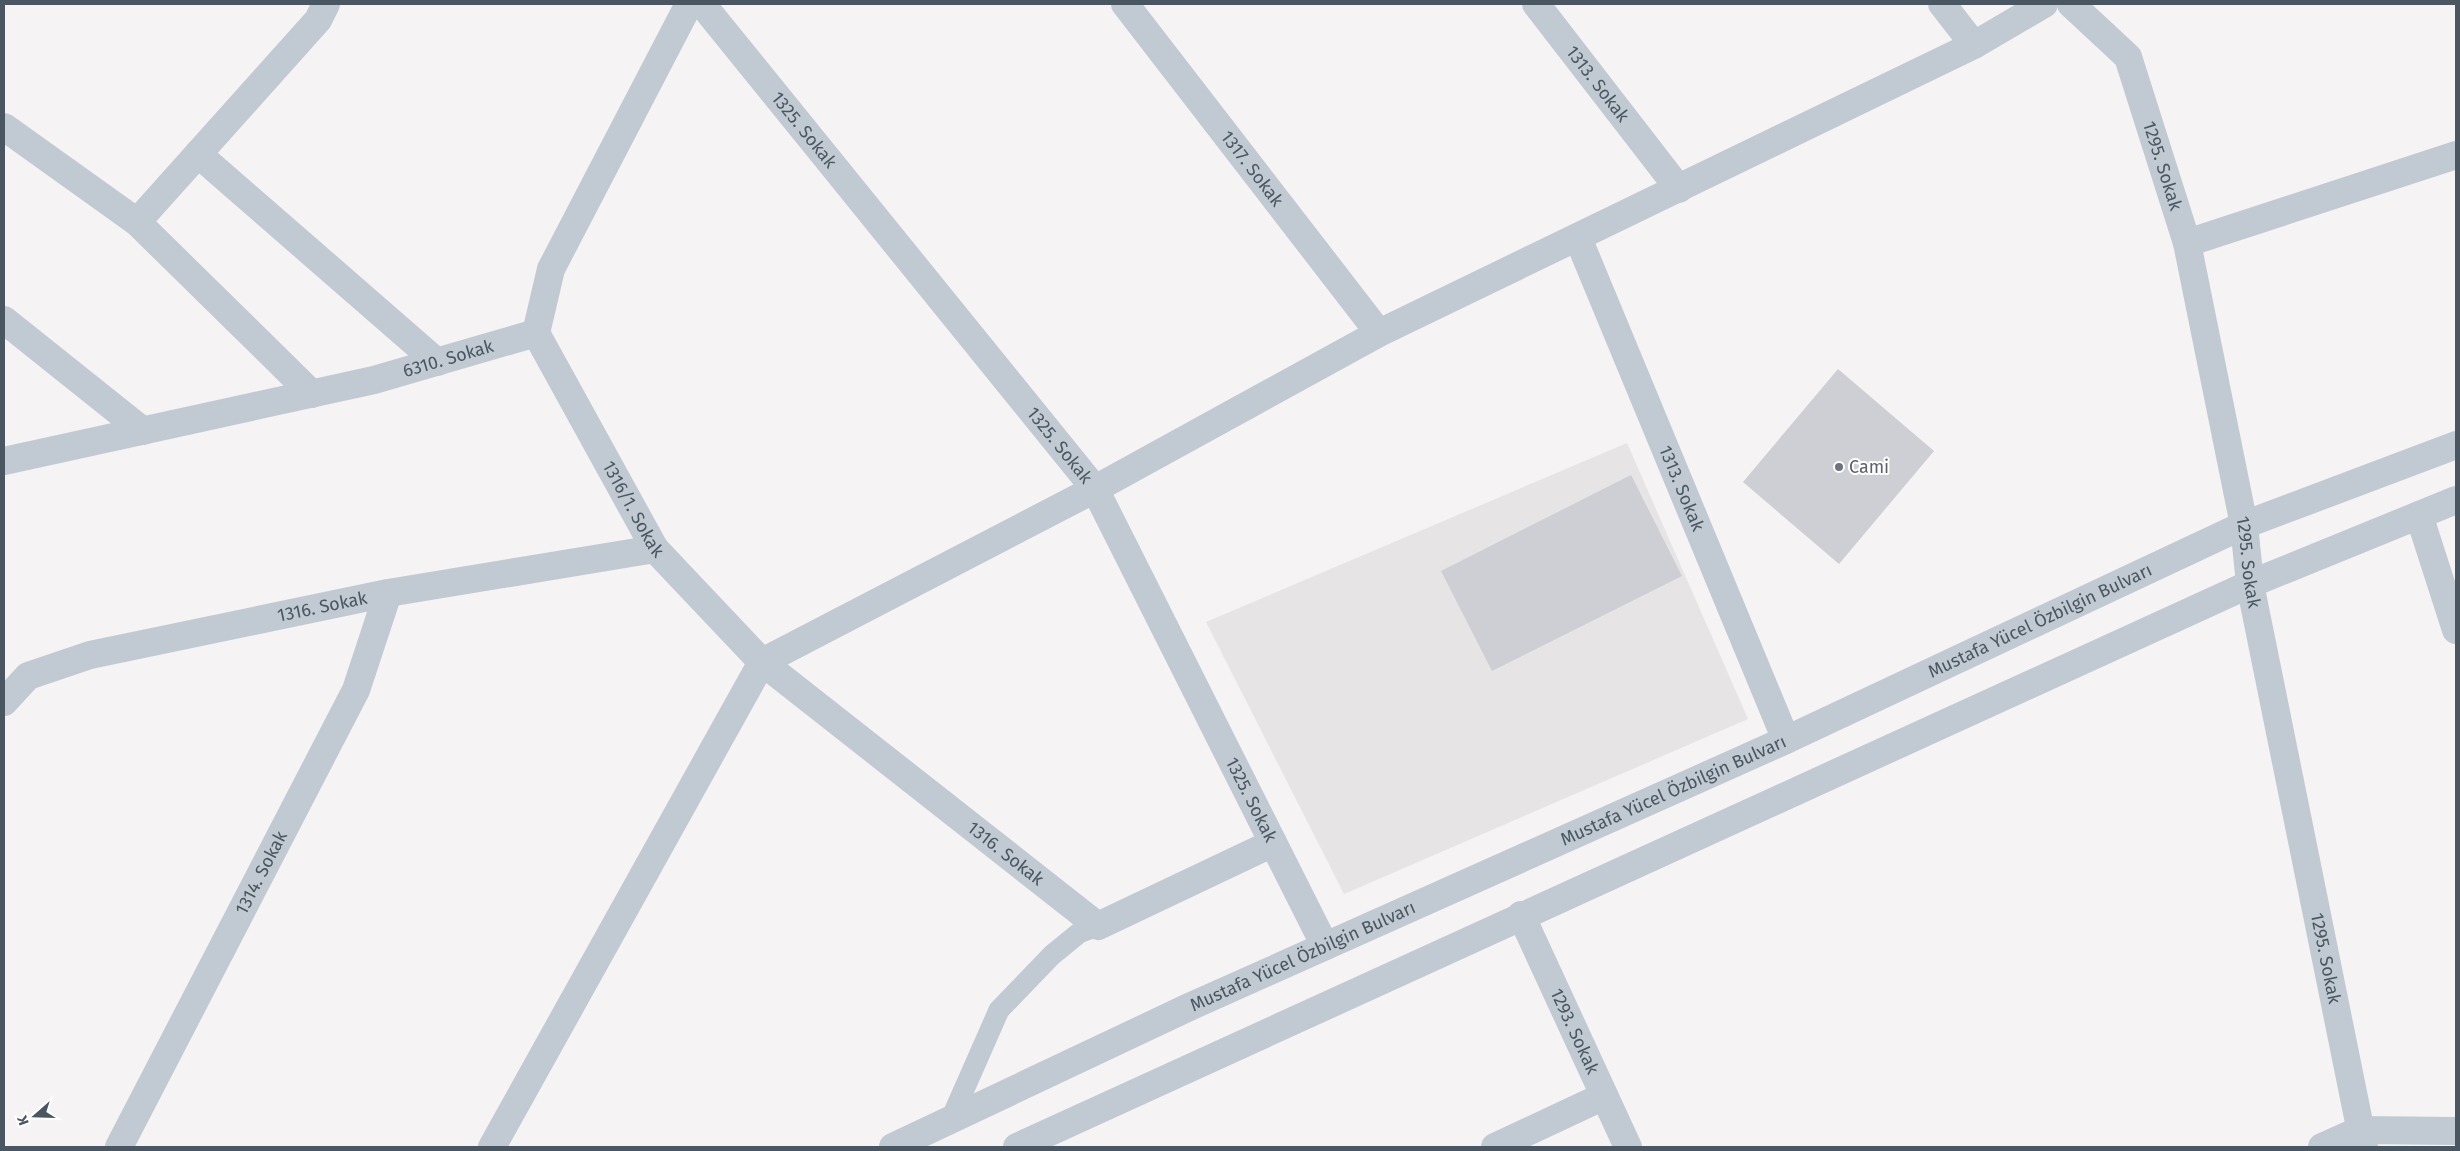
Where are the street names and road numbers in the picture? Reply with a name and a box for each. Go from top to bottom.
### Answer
street label: 1313. Sokak [1561,41,1635,127]
street label: 1325. Sokak [766,87,842,173]
street label: 1295. Sokak [2138,118,2187,214]
street label: 1317. Sokak [1216,126,1289,211]
street label: 6310. Sokak [400,335,497,382]
street label: 1325. Sokak [1022,403,1098,489]
street label: 1313. Sokak [1654,442,1710,535]
street label: 1316/1. Sokak [598,457,669,563]
street label: 1295. Sokak [2231,514,2266,611]
street label: Mustafa Yücel Özbilgin Bulvarı [1924,559,2156,683]
street label: 1316. Sokak [275,586,370,627]
street label: Mustafa Yücel Özbilgin Bulvarı [1557,730,1790,850]
street label: 1325. Sokak [1221,754,1282,846]
street label: 1316. Sokak [963,817,1049,891]
street label: 1314. Sokak [231,826,292,918]
street label: Mustafa Yücel Özbilgin Bulvarı [1186,896,1419,1016]
street label: 1295. Sokak [2306,911,2346,1007]
street label: 1293. Sokak [1545,985,1604,1078]

